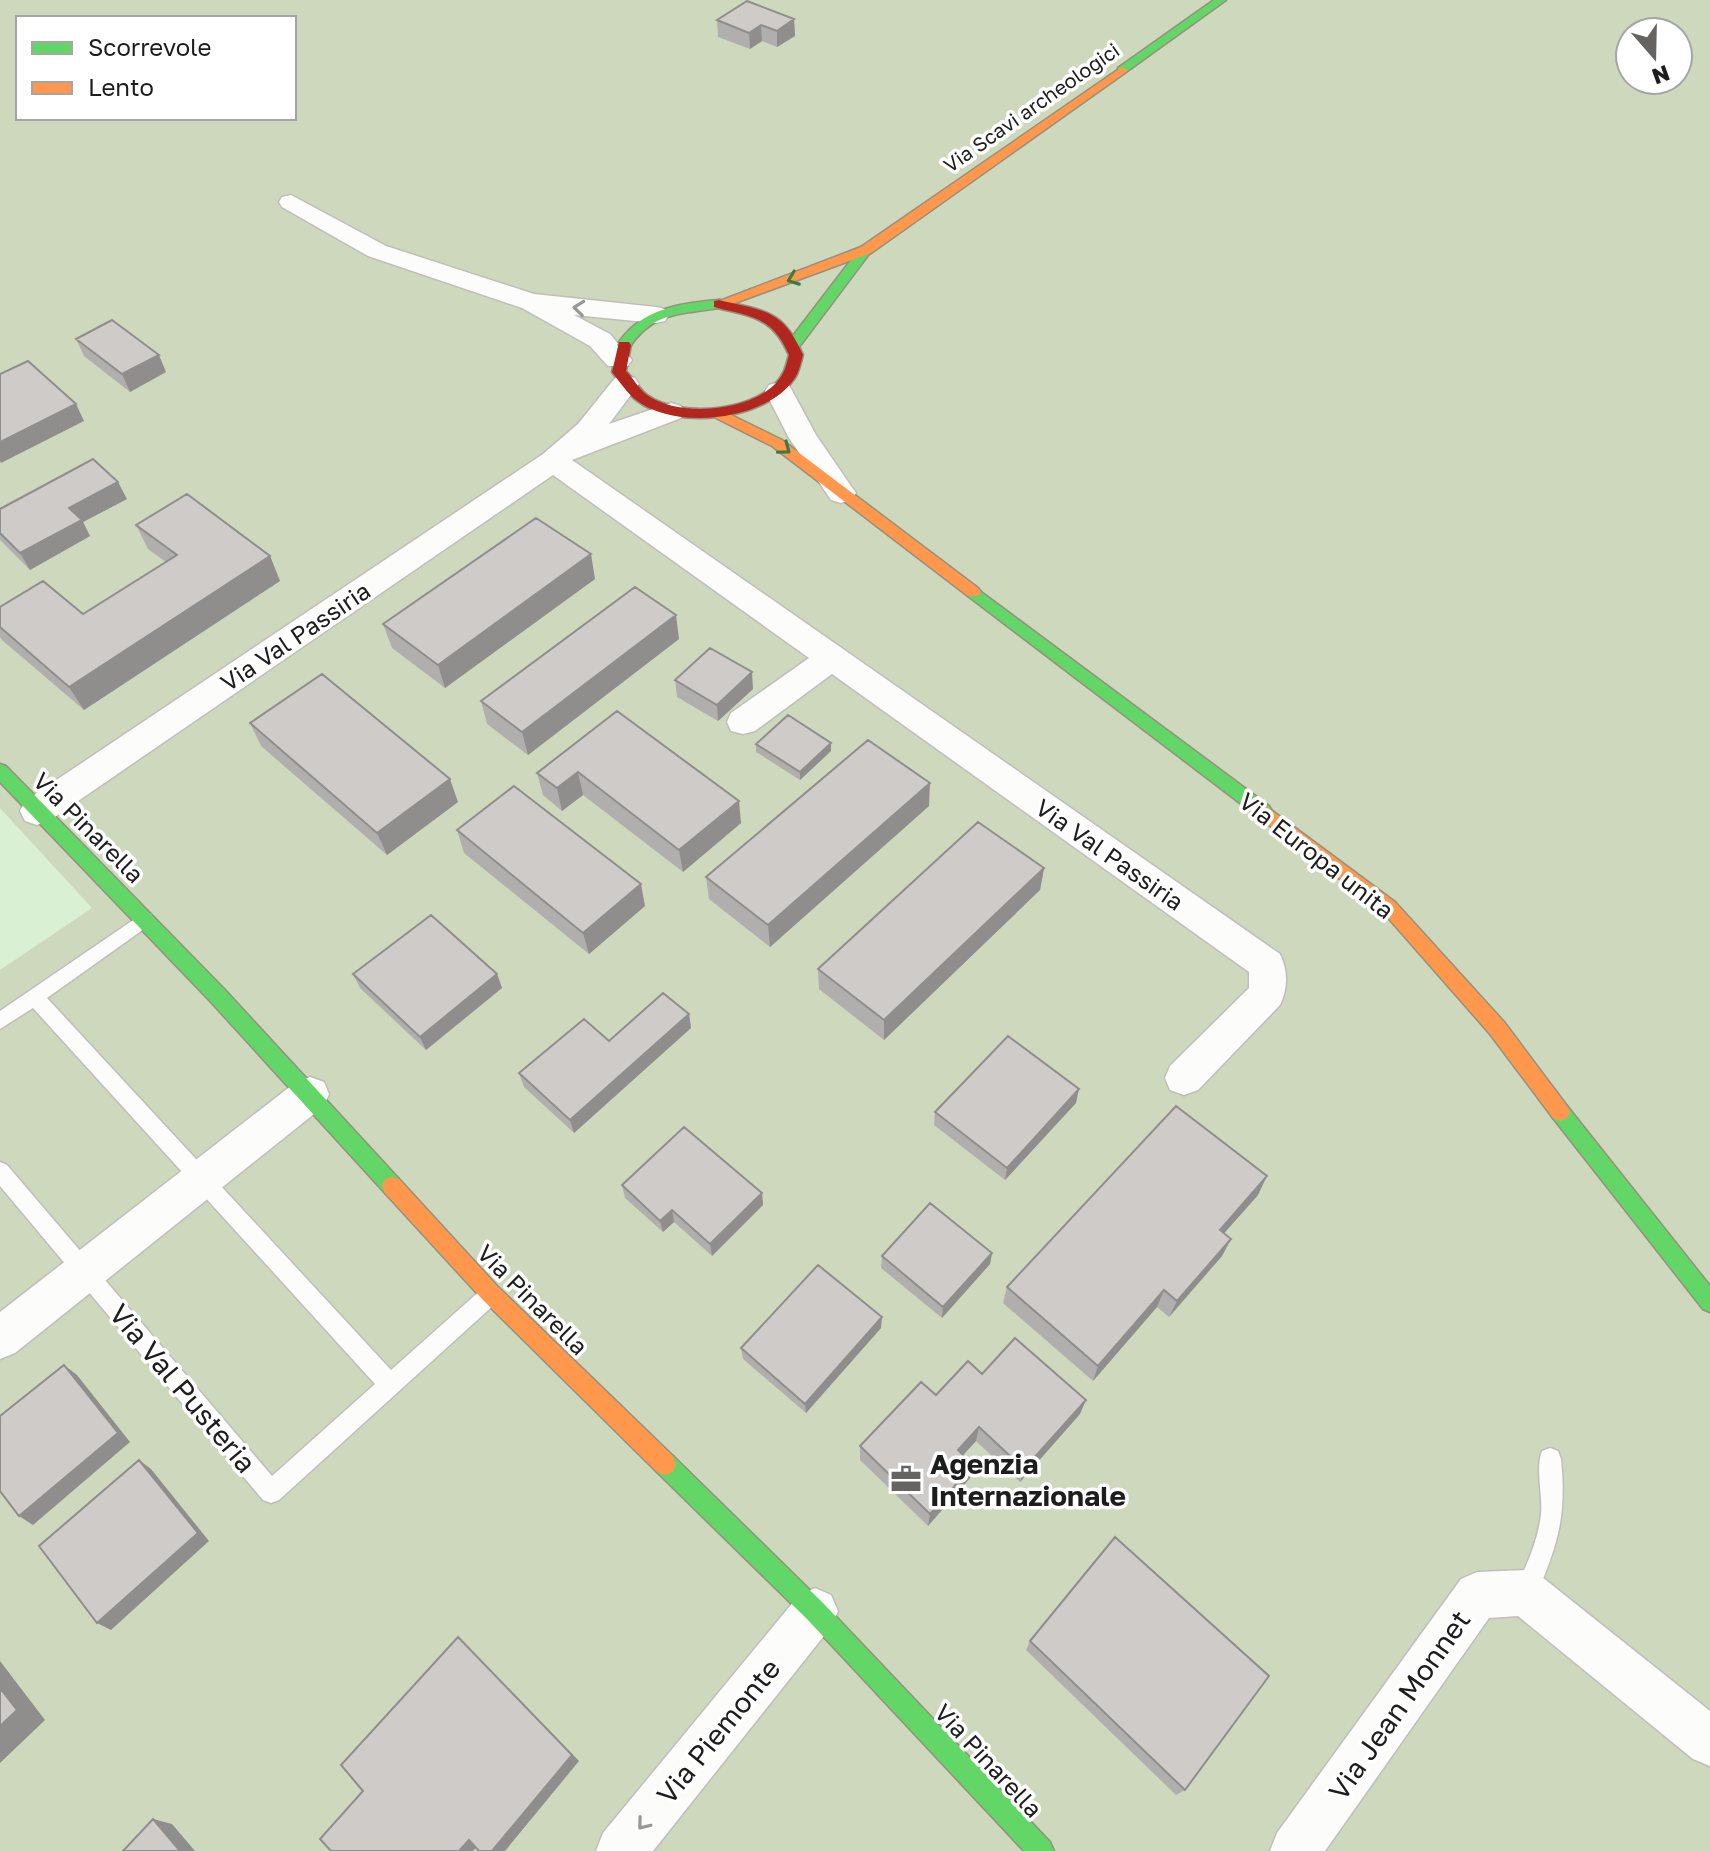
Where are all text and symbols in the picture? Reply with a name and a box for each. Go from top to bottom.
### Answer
legend [16,16,296,120]
north arrow [1614,16,1694,96]
text: Scorrevole [88,32,211,61]
street label: Via Scavi archeologici [938,37,1124,177]
text: N [1649,60,1673,91]
text: Lento [88,72,154,101]
one-way arrow [787,269,801,286]
one-way arrow [572,299,585,316]
one-way arrow [776,440,790,454]
street label: Via Val Passiria [215,575,375,697]
street label: Via Pinarella [28,766,150,888]
street label: Via Europa unita [1234,786,1400,924]
street label: Via Val Passiria [1030,792,1190,916]
street label: Via Pinarella [472,1238,594,1360]
street label: Via Val Pusteria [103,1297,263,1479]
place label: Agenzia Internazionale [930,1447,1126,1512]
office icon: Agenzia Internazionale [889,1462,923,1496]
street label: Via Jean Monnet [1321,1604,1477,1806]
street label: Via Piemonte [649,1652,787,1810]
street label: Via Pinarella [929,1697,1049,1823]
one-way arrow [638,1815,653,1829]

